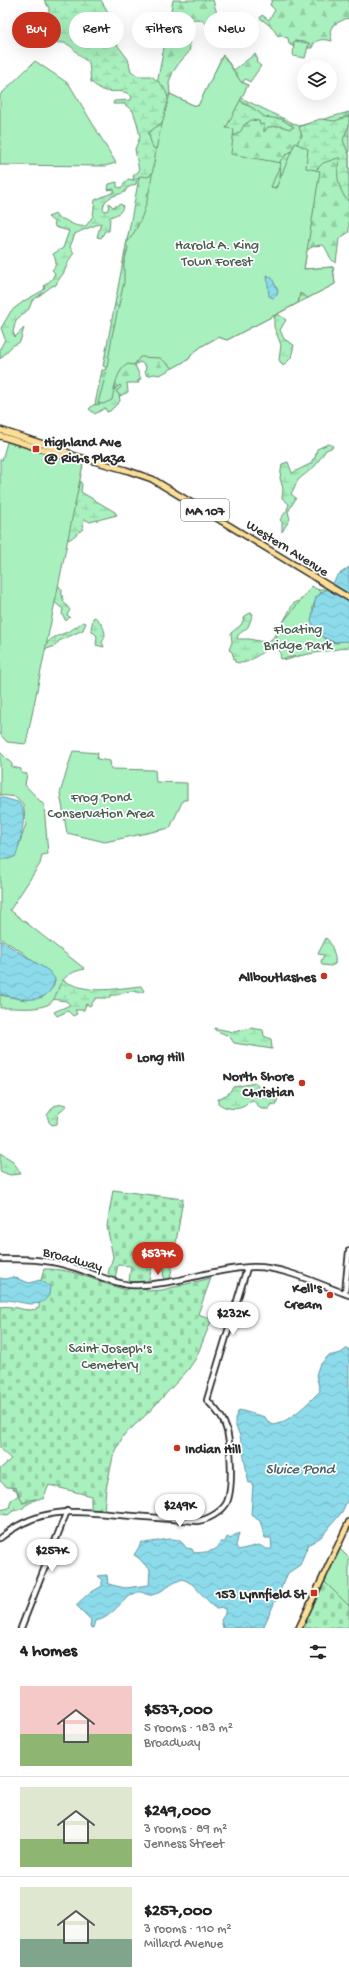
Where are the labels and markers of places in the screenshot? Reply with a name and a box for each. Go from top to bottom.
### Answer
place label: Highland Ave @ Richs Plaza [44,435,126,468]
marker: Highland Ave @ Richs Plaza [31,444,41,454]
place label: Allboutlashes [238,970,317,987]
marker: Allboutlashes [319,971,329,981]
place label: Long Hill [137,1050,185,1067]
marker: Long Hill [124,1051,134,1061]
place label: North Shore Christian [223,1069,295,1102]
marker: North Shore Christian [297,1078,307,1088]
pin: $537K [130,1242,186,1276]
place label: Kell's Cream [284,1281,323,1314]
marker: Kell's Cream [325,1290,335,1300]
pin: $232K [205,1302,261,1336]
place label: Indian Hill [185,1442,241,1459]
marker: Indian Hill [172,1443,182,1453]
pin: $249K [152,1494,208,1528]
pin: $257K [24,1539,80,1573]
place label: 153 Lynnfield St [215,1587,307,1604]
marker: 153 Lynnfield St [309,1588,319,1598]

